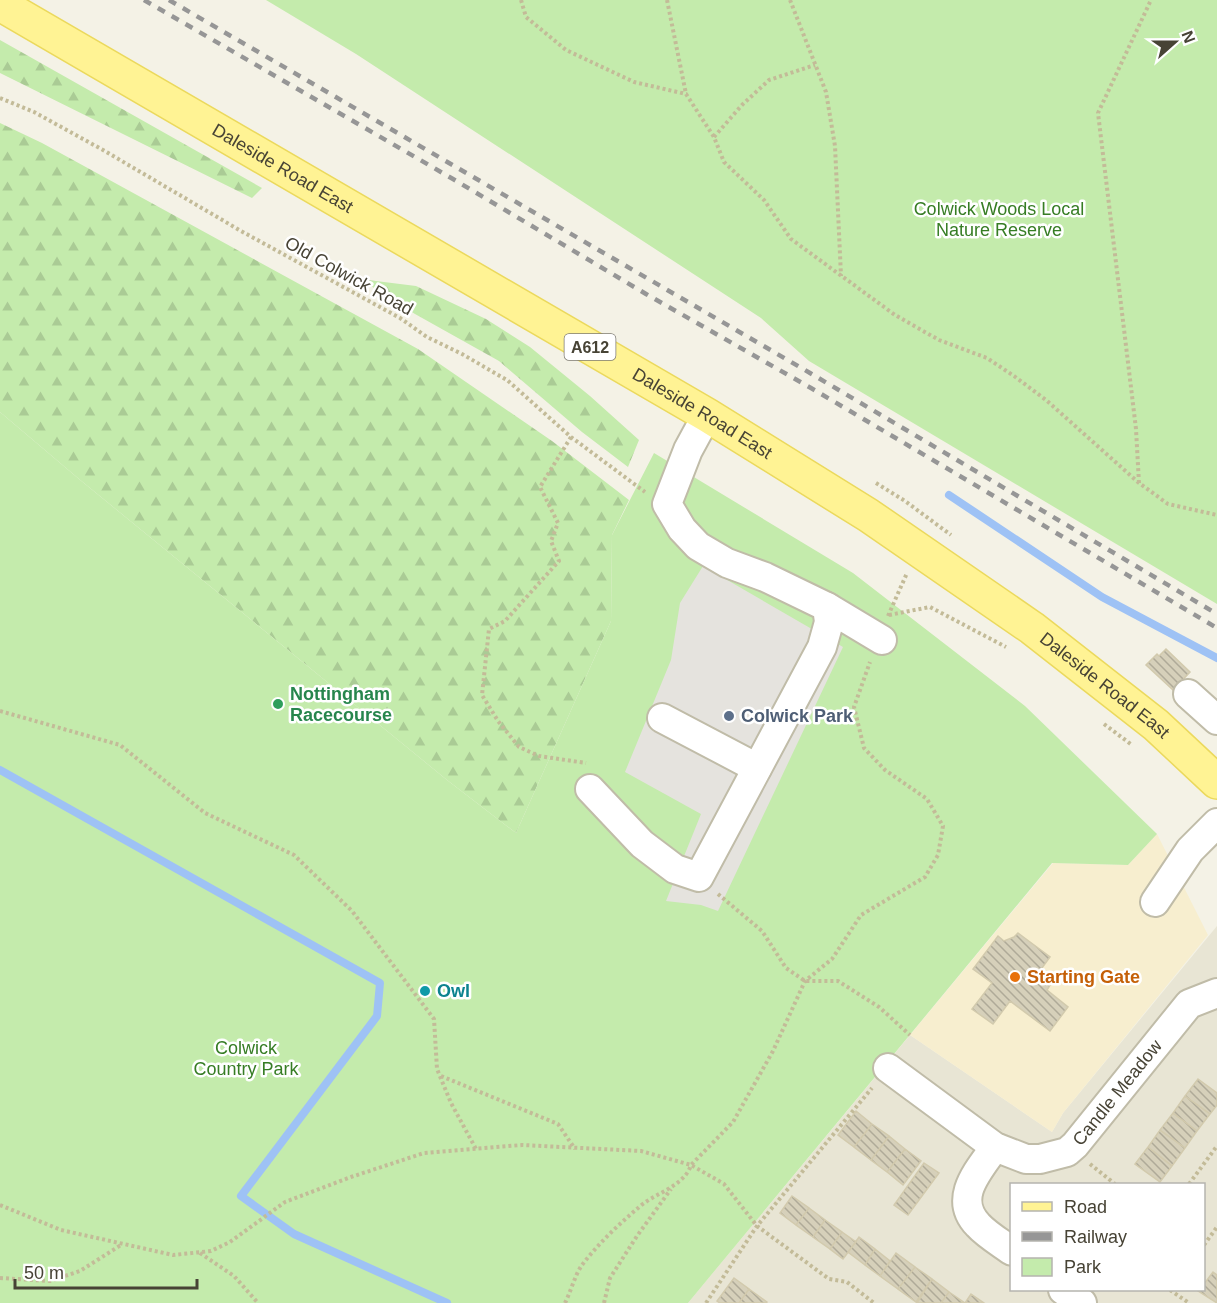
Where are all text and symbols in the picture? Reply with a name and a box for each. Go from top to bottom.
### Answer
north arrow [1145,12,1205,72]
text: N [1179,28,1199,45]
street label: Daleside Road East [209,120,357,217]
park label: Colwick Woods Local Nature Reserve [914,199,1084,240]
street label: Old Colwick Road [282,233,416,319]
road number: A612 [564,334,616,360]
street label: Daleside Road East [629,364,776,463]
street label: Daleside Road East [1036,628,1174,742]
place label: Nottingham Racecourse [290,684,392,725]
marker: Nottingham Racecourse [271,697,285,711]
place label: Colwick Park [741,706,854,726]
marker: Colwick Park [722,709,736,723]
place label: Starting Gate [1027,967,1140,987]
marker: Starting Gate [1008,970,1022,984]
place label: Owl [437,981,470,1001]
marker: Owl [418,984,432,998]
street label: Candle Meadow [1069,1035,1167,1150]
park label: Colwick Country Park [193,1038,300,1079]
legend [1010,1183,1205,1291]
text: Road [1064,1197,1107,1217]
text: Railway [1064,1227,1127,1247]
scale bar [15,1252,196,1290]
text: Park [1064,1257,1102,1277]
text: 50 m [24,1263,64,1283]

